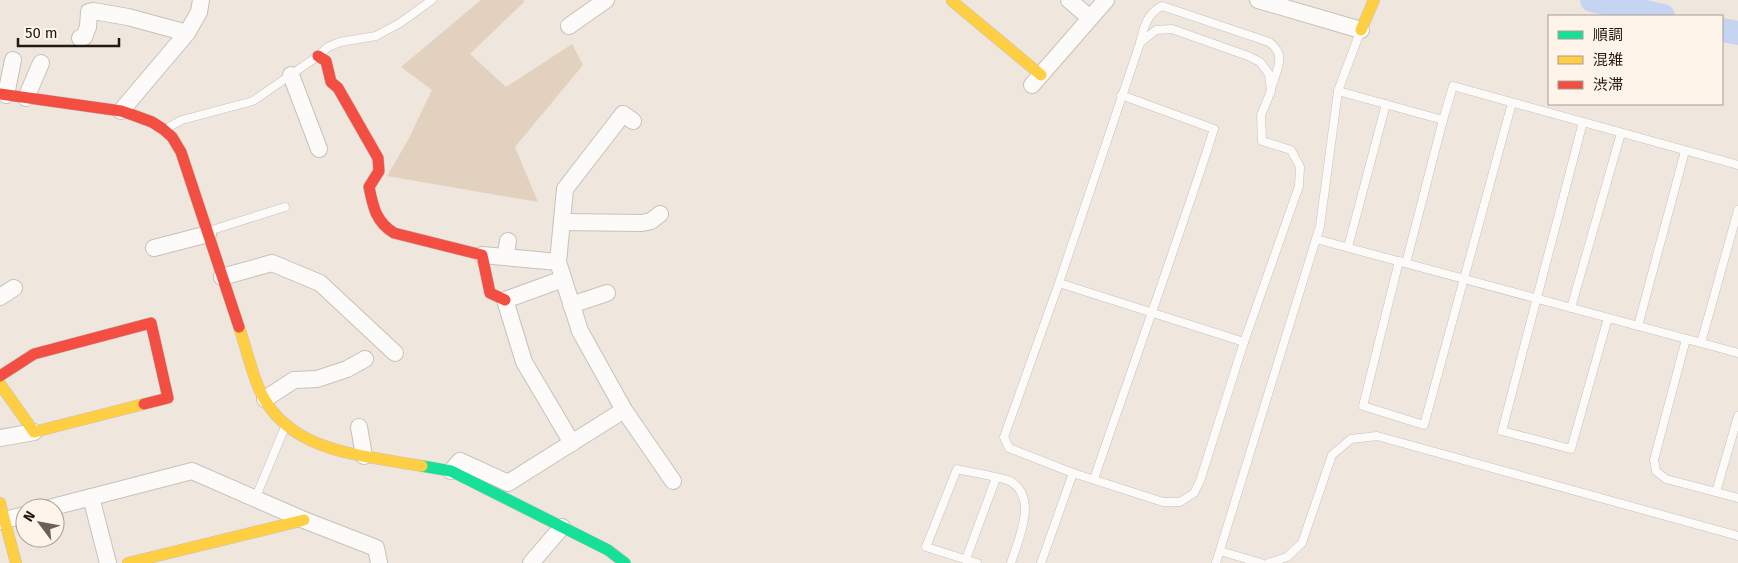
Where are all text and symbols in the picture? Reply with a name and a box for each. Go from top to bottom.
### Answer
scale bar [18,15,119,47]
legend [1548,15,1723,105]
text: 50 m [25,24,58,42]
text: 順調 [1593,26,1623,44]
text: 混雑 [1593,51,1623,69]
text: 渋滞 [1593,76,1623,94]
north arrow [15,498,65,548]
text: N [20,508,39,525]

